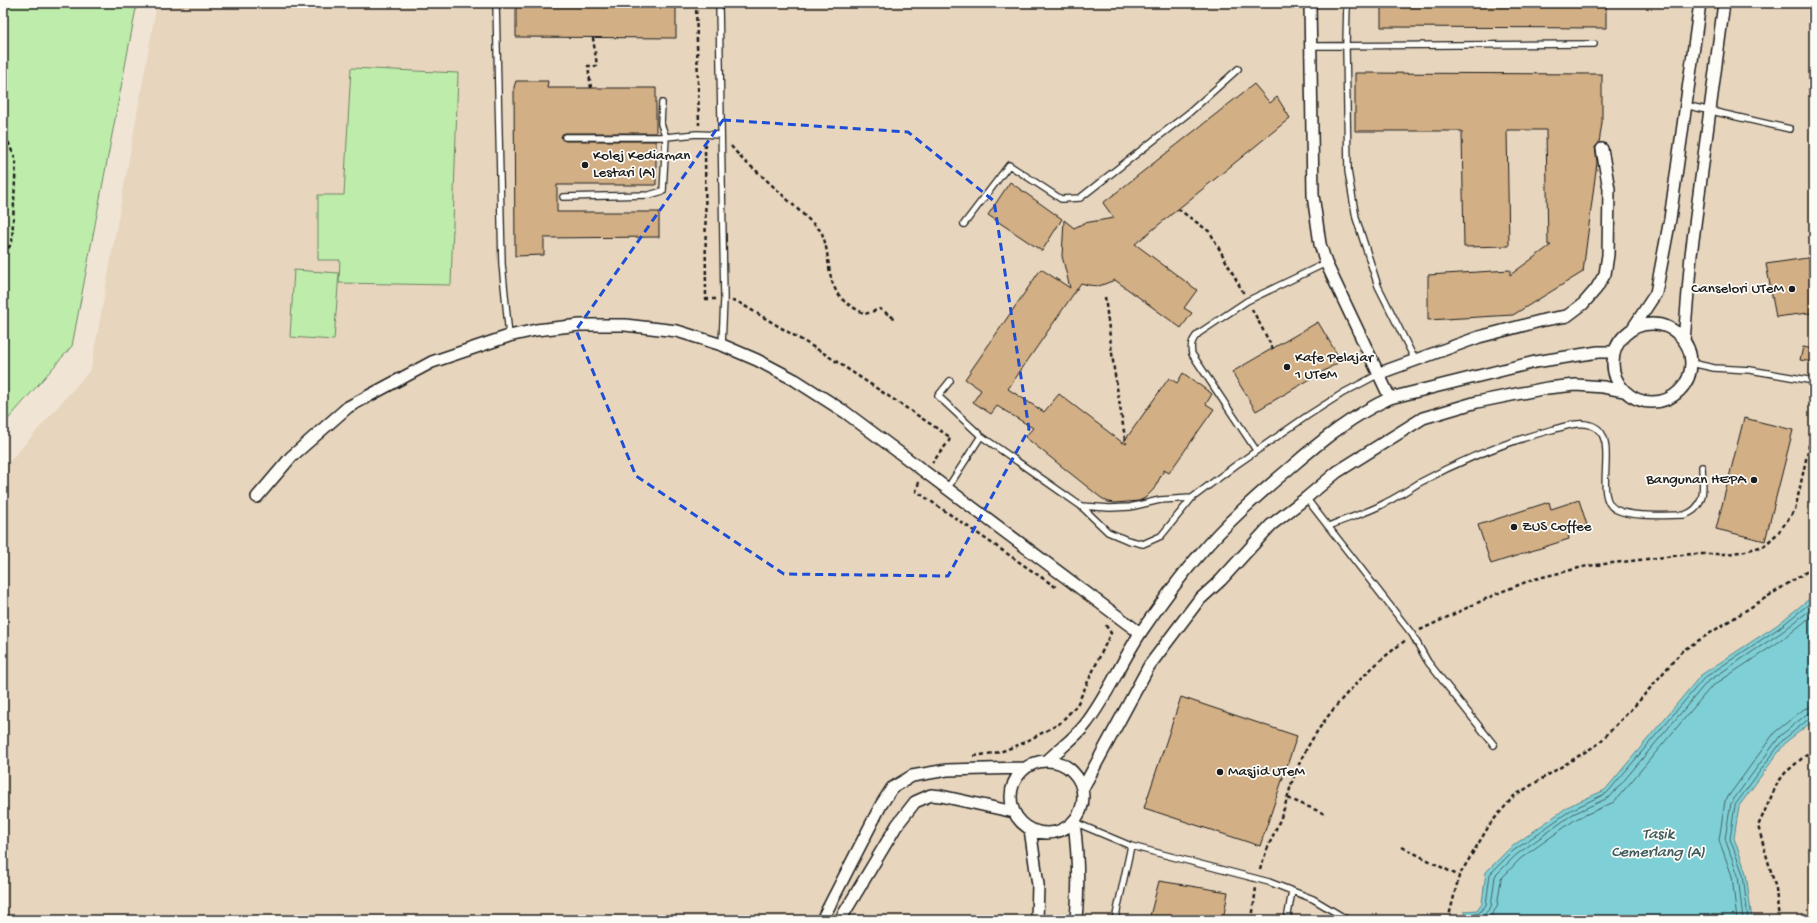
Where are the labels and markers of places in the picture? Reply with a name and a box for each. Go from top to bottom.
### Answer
place label: Kolej Kediaman Lestari (A) [593,147,691,182]
marker: Kolej Kediaman Lestari (A) [580,160,590,170]
place label: Canselori UTeM [1691,280,1785,298]
marker: Canselori UTeM [1787,284,1797,294]
place label: Kafe Pelajar 1 UTeM [1294,349,1375,384]
marker: Kafe Pelajar 1 UTeM [1282,362,1292,372]
place label: Bangunan HEPA [1645,471,1747,489]
marker: Bangunan HEPA [1749,475,1759,485]
place label: ZUS Coffee [1522,518,1592,536]
marker: ZUS Coffee [1509,522,1519,532]
place label: Masjid UTeM [1228,763,1305,781]
marker: Masjid UTeM [1215,767,1225,777]

